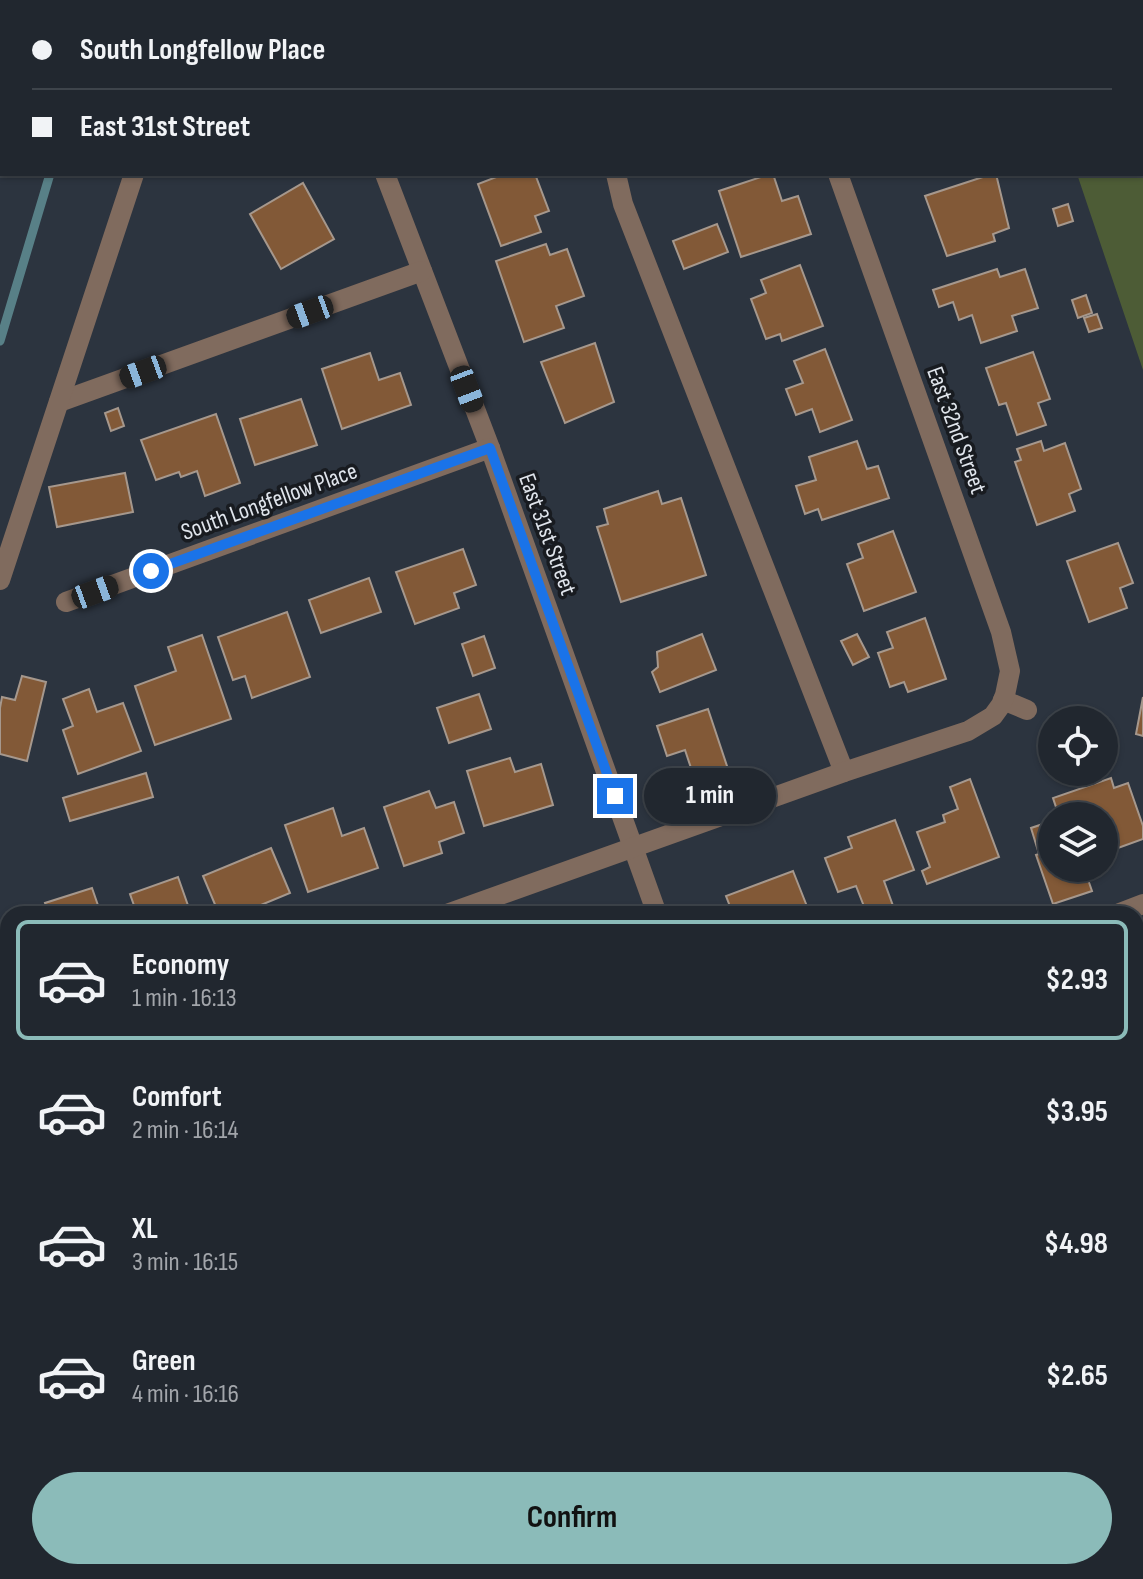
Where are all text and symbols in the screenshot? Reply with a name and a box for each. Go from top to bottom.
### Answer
text: South Longfellow Place [80,32,325,68]
text: East 31st Street [80,109,250,145]
car [283,293,337,331]
car [116,353,170,391]
car [447,362,487,416]
street label: East 32nd Street [920,363,993,498]
street label: South Longfellow Place [177,456,361,547]
street label: East 31st Street [512,469,583,599]
route start [133,553,169,589]
car [68,573,122,611]
map controls [1038,706,1118,882]
button: locate [1038,706,1118,786]
callout: 1 min [643,768,775,824]
route end [597,778,633,814]
text: 1 min [686,780,734,811]
button: layers [1038,802,1118,882]
icon: car [36,944,108,1016]
text: Economy [132,947,229,983]
text: $2.93 [1045,962,1108,998]
text: 1 min · 16:13 [132,983,237,1014]
icon: car [36,1076,108,1148]
text: Comfort [132,1079,222,1115]
text: $3.95 [1045,1094,1108,1130]
text: 2 min · 16:14 [132,1115,238,1146]
icon: car [36,1208,108,1280]
text: XL [132,1211,158,1247]
text: $4.98 [1044,1226,1108,1262]
text: 3 min · 16:15 [132,1247,238,1278]
icon: car [36,1340,108,1412]
text: Green [132,1343,196,1379]
text: $2.65 [1046,1358,1108,1394]
text: 4 min · 16:16 [132,1379,239,1410]
button: Confirm [32,1472,1112,1564]

